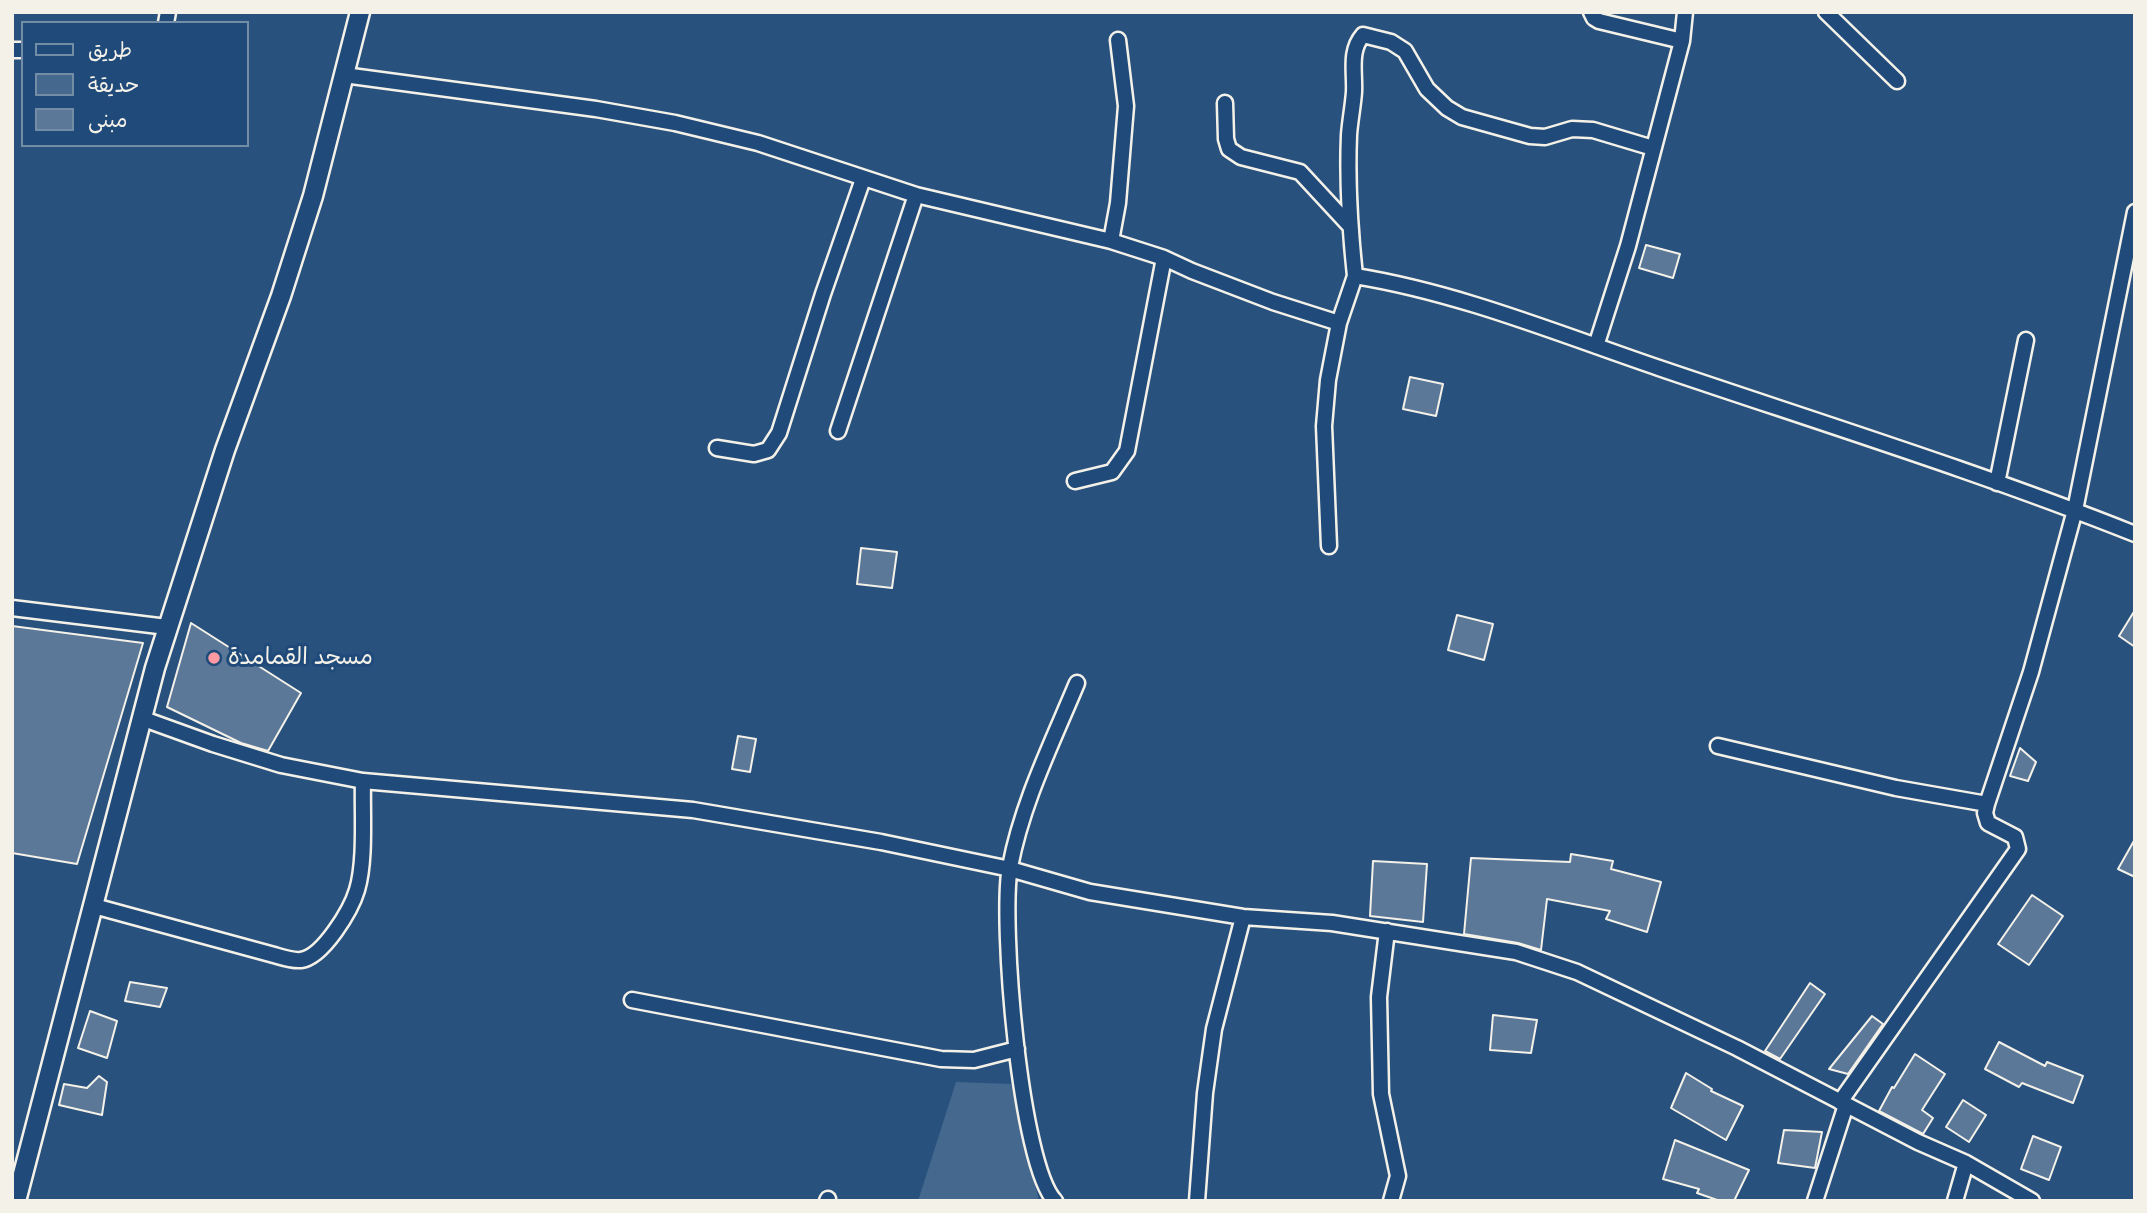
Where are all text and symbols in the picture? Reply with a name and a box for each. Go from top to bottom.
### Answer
legend [21,21,248,147]
text: طريق [88,31,132,69]
text: حديقة [88,66,139,104]
text: مبنى [88,101,127,139]
place label: مسجد القمامدة [228,644,373,672]
marker: مسجد القمامدة [206,650,222,666]

